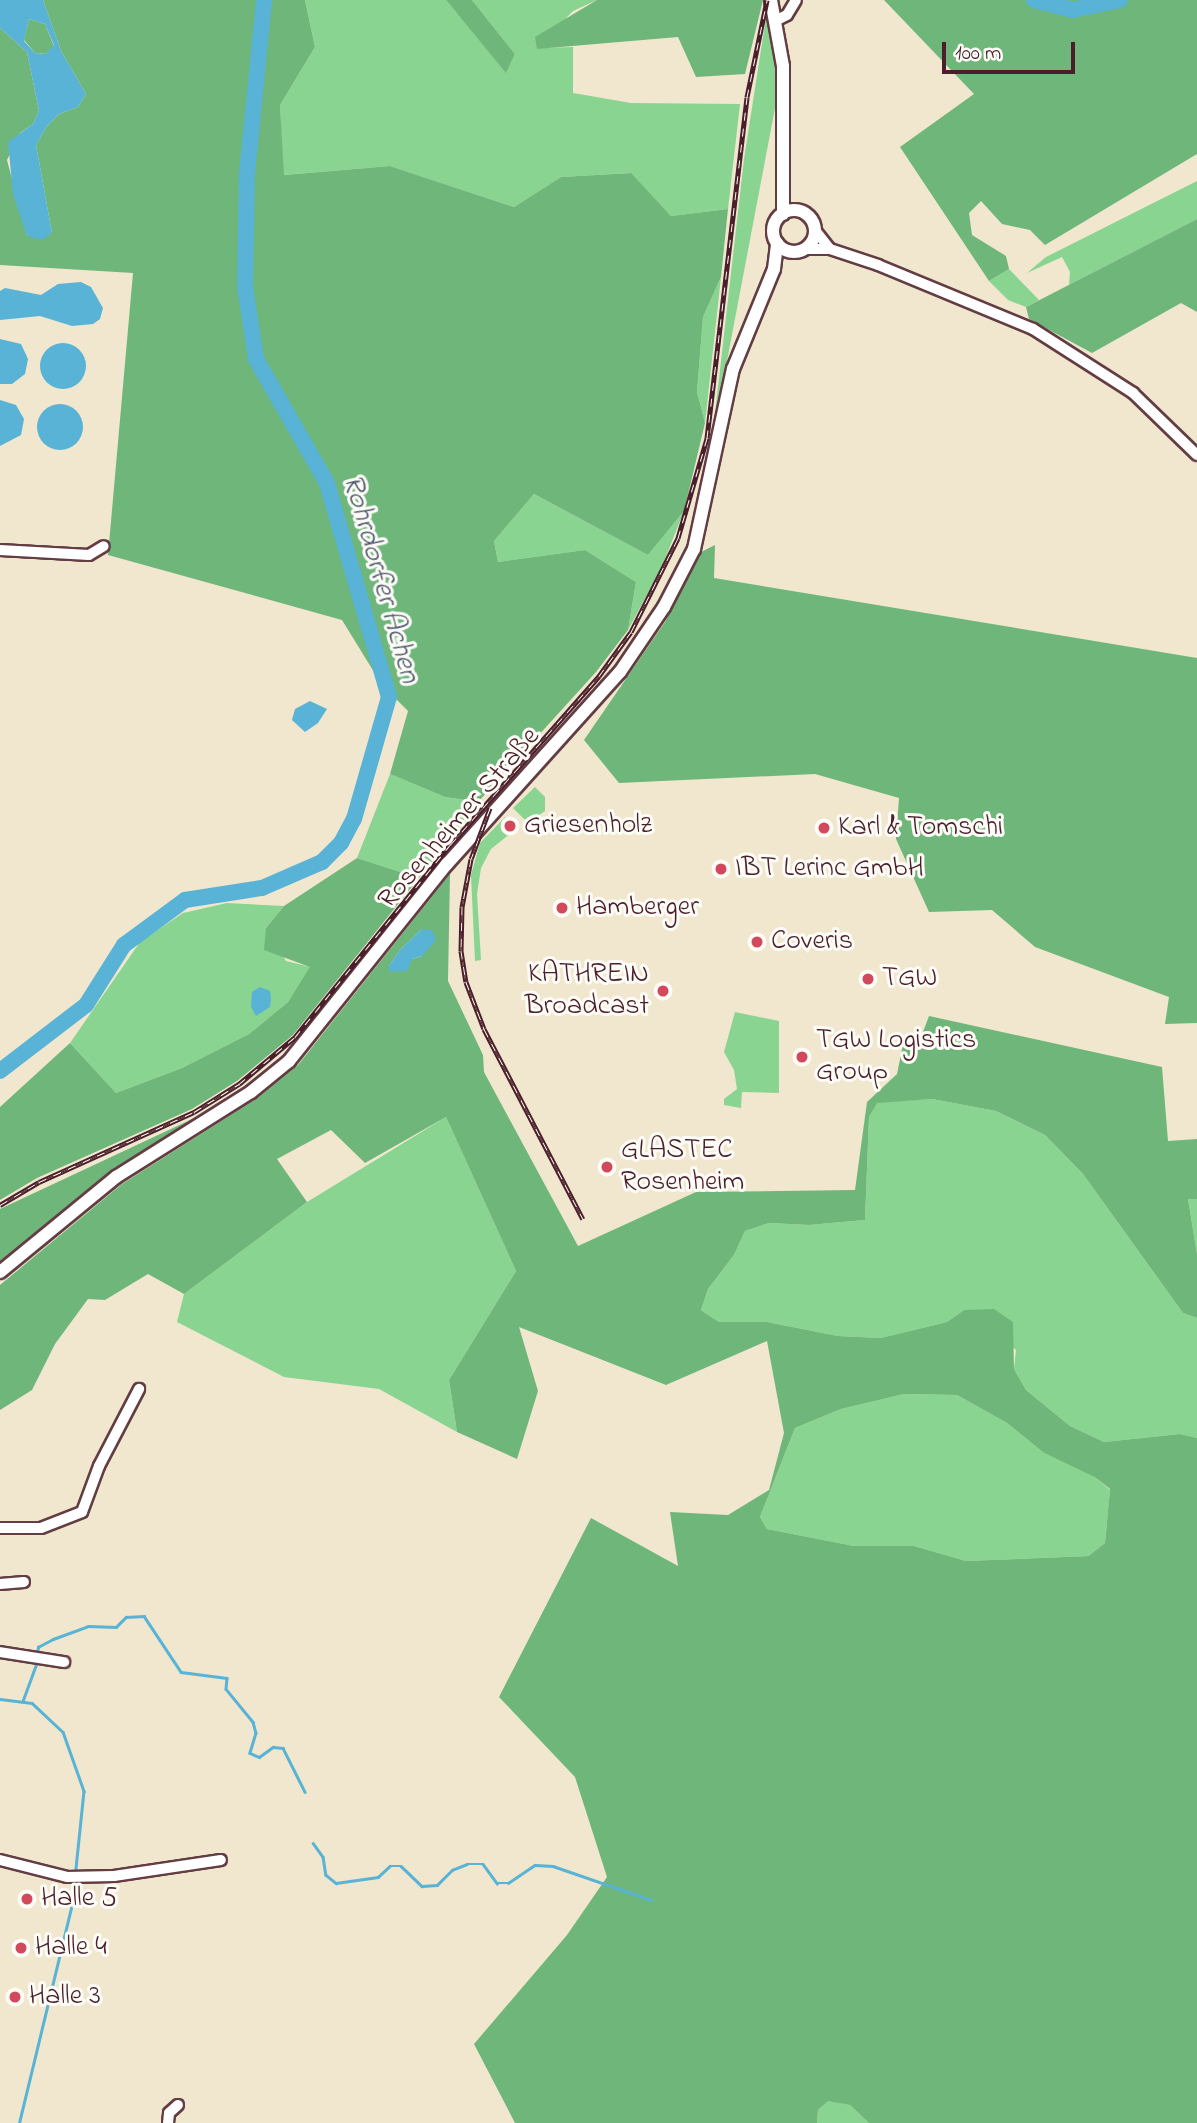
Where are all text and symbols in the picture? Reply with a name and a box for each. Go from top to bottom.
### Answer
scale bar [945,28,1078,72]
text: 100 m [955,39,1001,69]
water label: Rohrdorfer Achen [333,471,427,687]
street label: Rosenheimer Straße [372,721,548,917]
place label: Griesenholz [524,809,652,843]
place label: Karl & Tomschi [838,811,1003,845]
marker: Griesenholz [502,818,518,834]
marker: Karl & Tomschi [816,820,832,836]
place label: IBT Lerinc GmbH [735,852,924,886]
marker: IBT Lerinc GmbH [713,861,729,877]
place label: Hamberger [576,891,699,925]
marker: Hamberger [554,900,570,916]
place label: Coveris [771,925,853,959]
marker: Coveris [749,934,765,950]
place label: KATHREIN Broadcast [525,958,649,1024]
place label: TGW [882,962,937,996]
marker: TGW [860,971,876,987]
marker: KATHREIN Broadcast [655,983,671,999]
place label: TGW Logistics Group [816,1024,976,1090]
marker: TGW Logistics Group [794,1049,810,1065]
place label: GLASTEC Rosenheim [621,1134,744,1200]
marker: GLASTEC Rosenheim [599,1159,615,1175]
place label: Halle 5 [41,1882,117,1916]
marker: Halle 5 [19,1891,35,1907]
place label: Halle 4 [35,1931,107,1965]
marker: Halle 4 [13,1940,29,1956]
place label: Halle 3 [29,1980,101,2014]
marker: Halle 3 [7,1989,23,2005]

